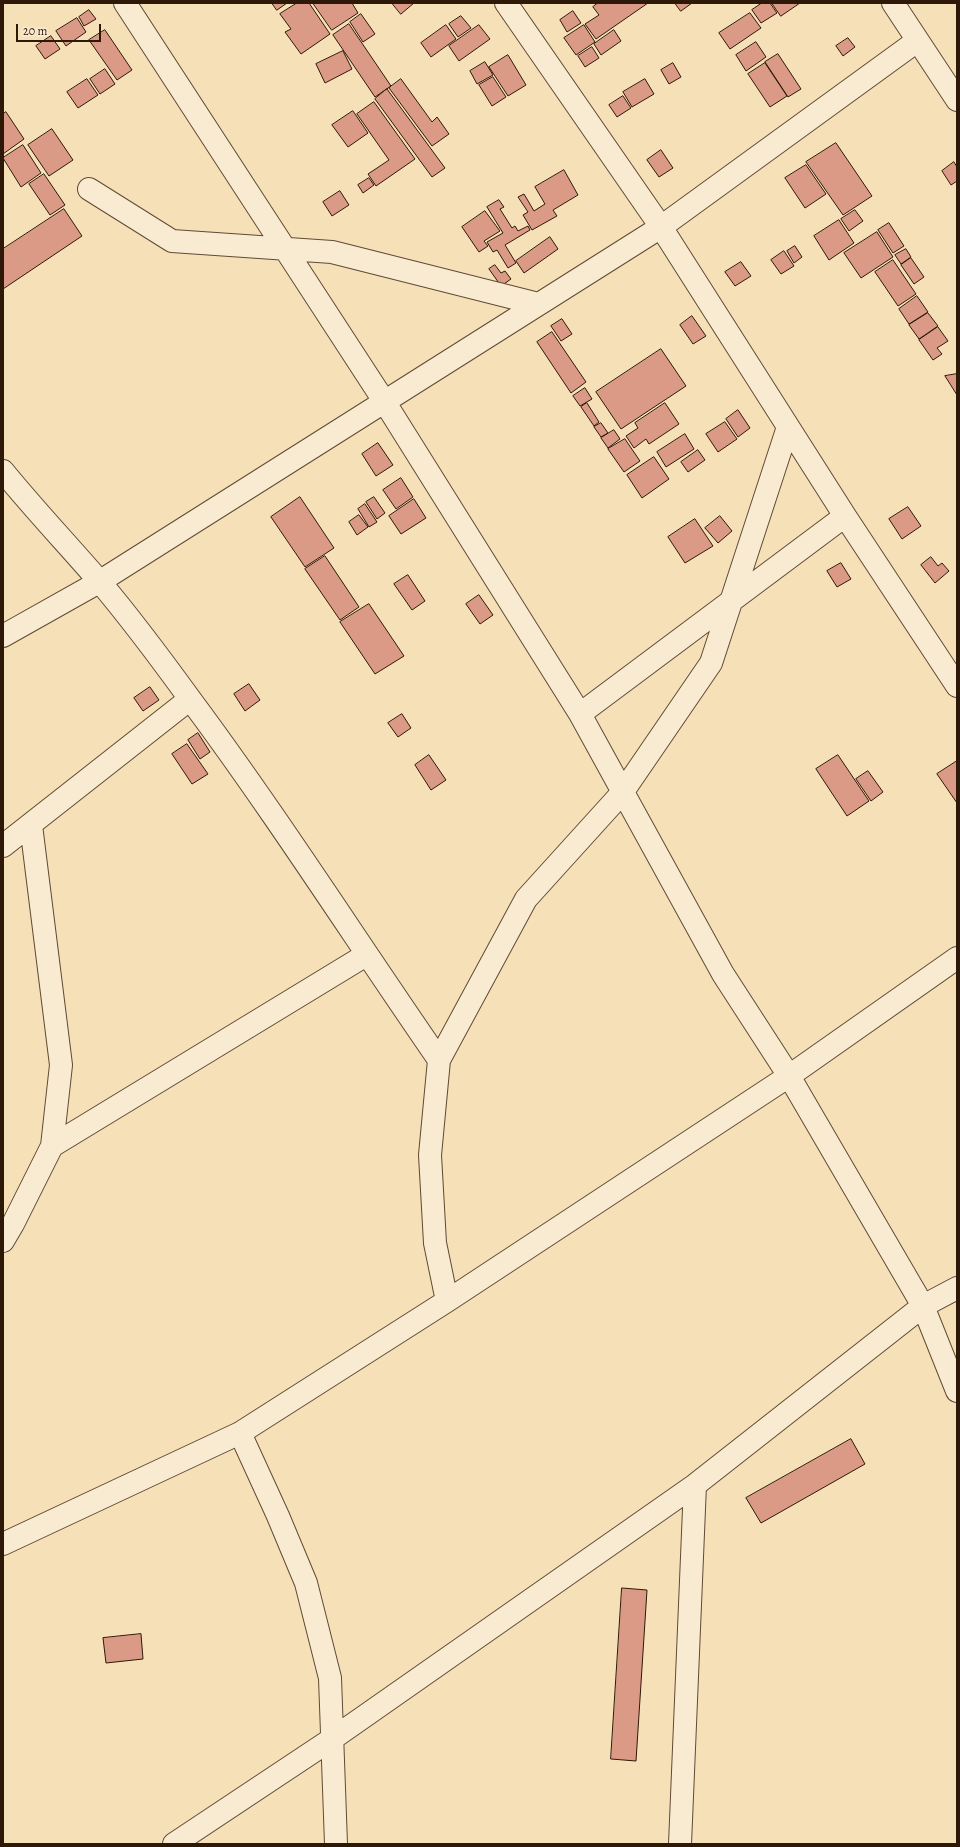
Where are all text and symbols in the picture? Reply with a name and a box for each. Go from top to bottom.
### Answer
scale bar [18,16,103,42]
text: 20 m [23,23,47,39]

